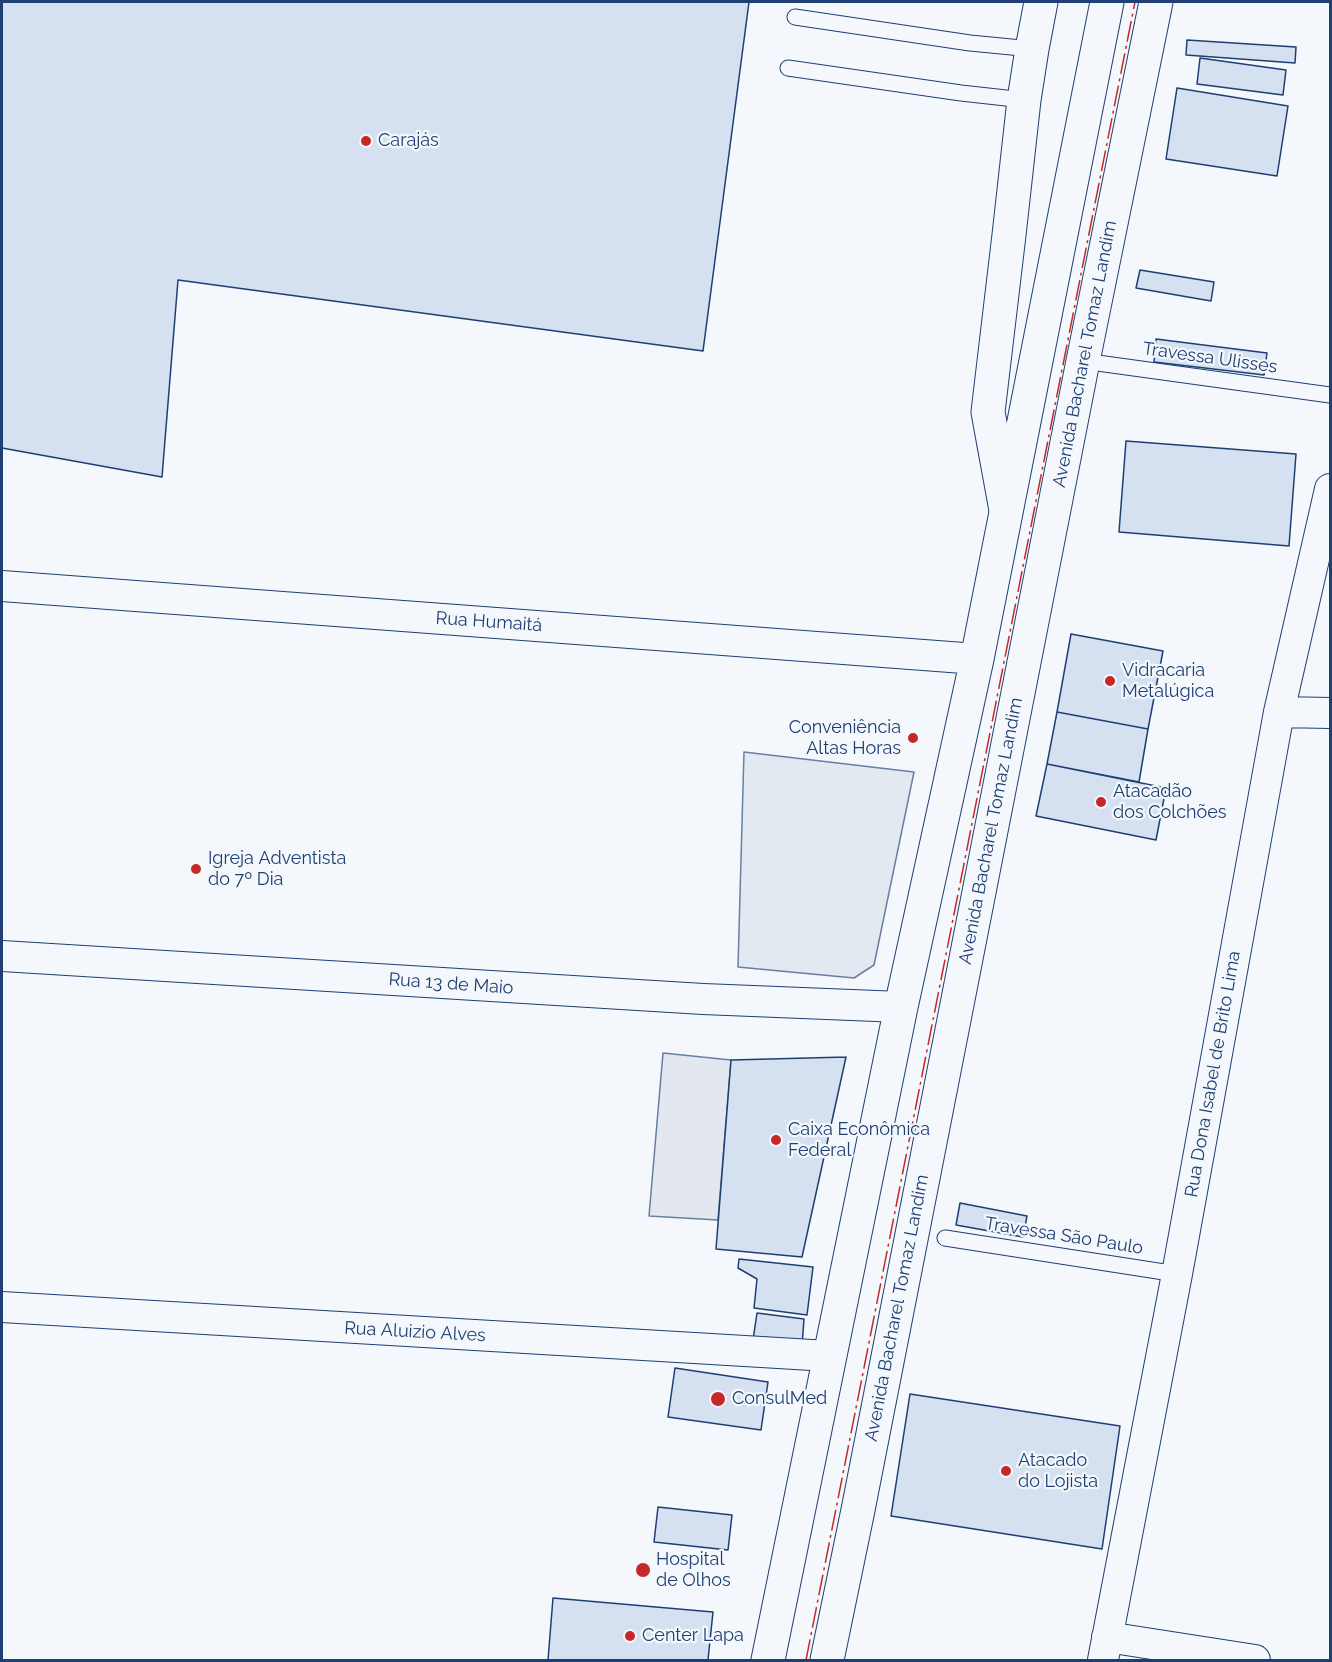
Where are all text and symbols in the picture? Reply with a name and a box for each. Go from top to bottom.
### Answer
place label: Carajás [378,130,439,152]
marker: Carajás [359,134,373,148]
street label: Avenida Bacharel Tomaz Landim [1049,219,1121,489]
street label: Travessa Ulisses [1141,338,1279,378]
street label: Rua Humaitá [435,608,543,636]
place label: Vidracaria Metalúgica [1122,660,1214,702]
marker: Vidracaria Metalúgica [1103,674,1117,688]
street label: Avenida Bacharel Tomaz Landim [955,696,1027,966]
place label: Conveniência Altas Horas [789,717,901,760]
marker: Conveniência Altas Horas [906,731,920,745]
place label: Atacadão dos Colchões [1113,781,1226,824]
marker: Atacadão dos Colchões [1094,795,1108,809]
place label: Igreja Adventista do 7º Dia [208,848,346,890]
marker: Igreja Adventista do 7º Dia [189,862,203,876]
street label: Rua Dona Isabel de Brito Lima [1181,949,1245,1199]
street label: Rua 13 de Maio [388,969,514,999]
place label: Caixa Econômica Federal [788,1119,930,1162]
marker: Caixa Econômica Federal [769,1133,783,1147]
street label: Avenida Bacharel Tomaz Landim [861,1173,933,1443]
street label: Travessa São Paulo [983,1213,1145,1259]
street label: Rua Aluizio Alves [344,1318,486,1346]
place label: ConsulMed [732,1388,827,1410]
marker: ConsulMed [709,1390,727,1408]
place label: Atacado do Lojista [1018,1450,1098,1492]
marker: Atacado do Lojista [999,1464,1013,1478]
place label: Hospital de Olhos [656,1549,731,1592]
marker: Hospital de Olhos [634,1561,652,1579]
place label: Center Lapa [642,1625,744,1647]
marker: Center Lapa [623,1629,637,1643]

